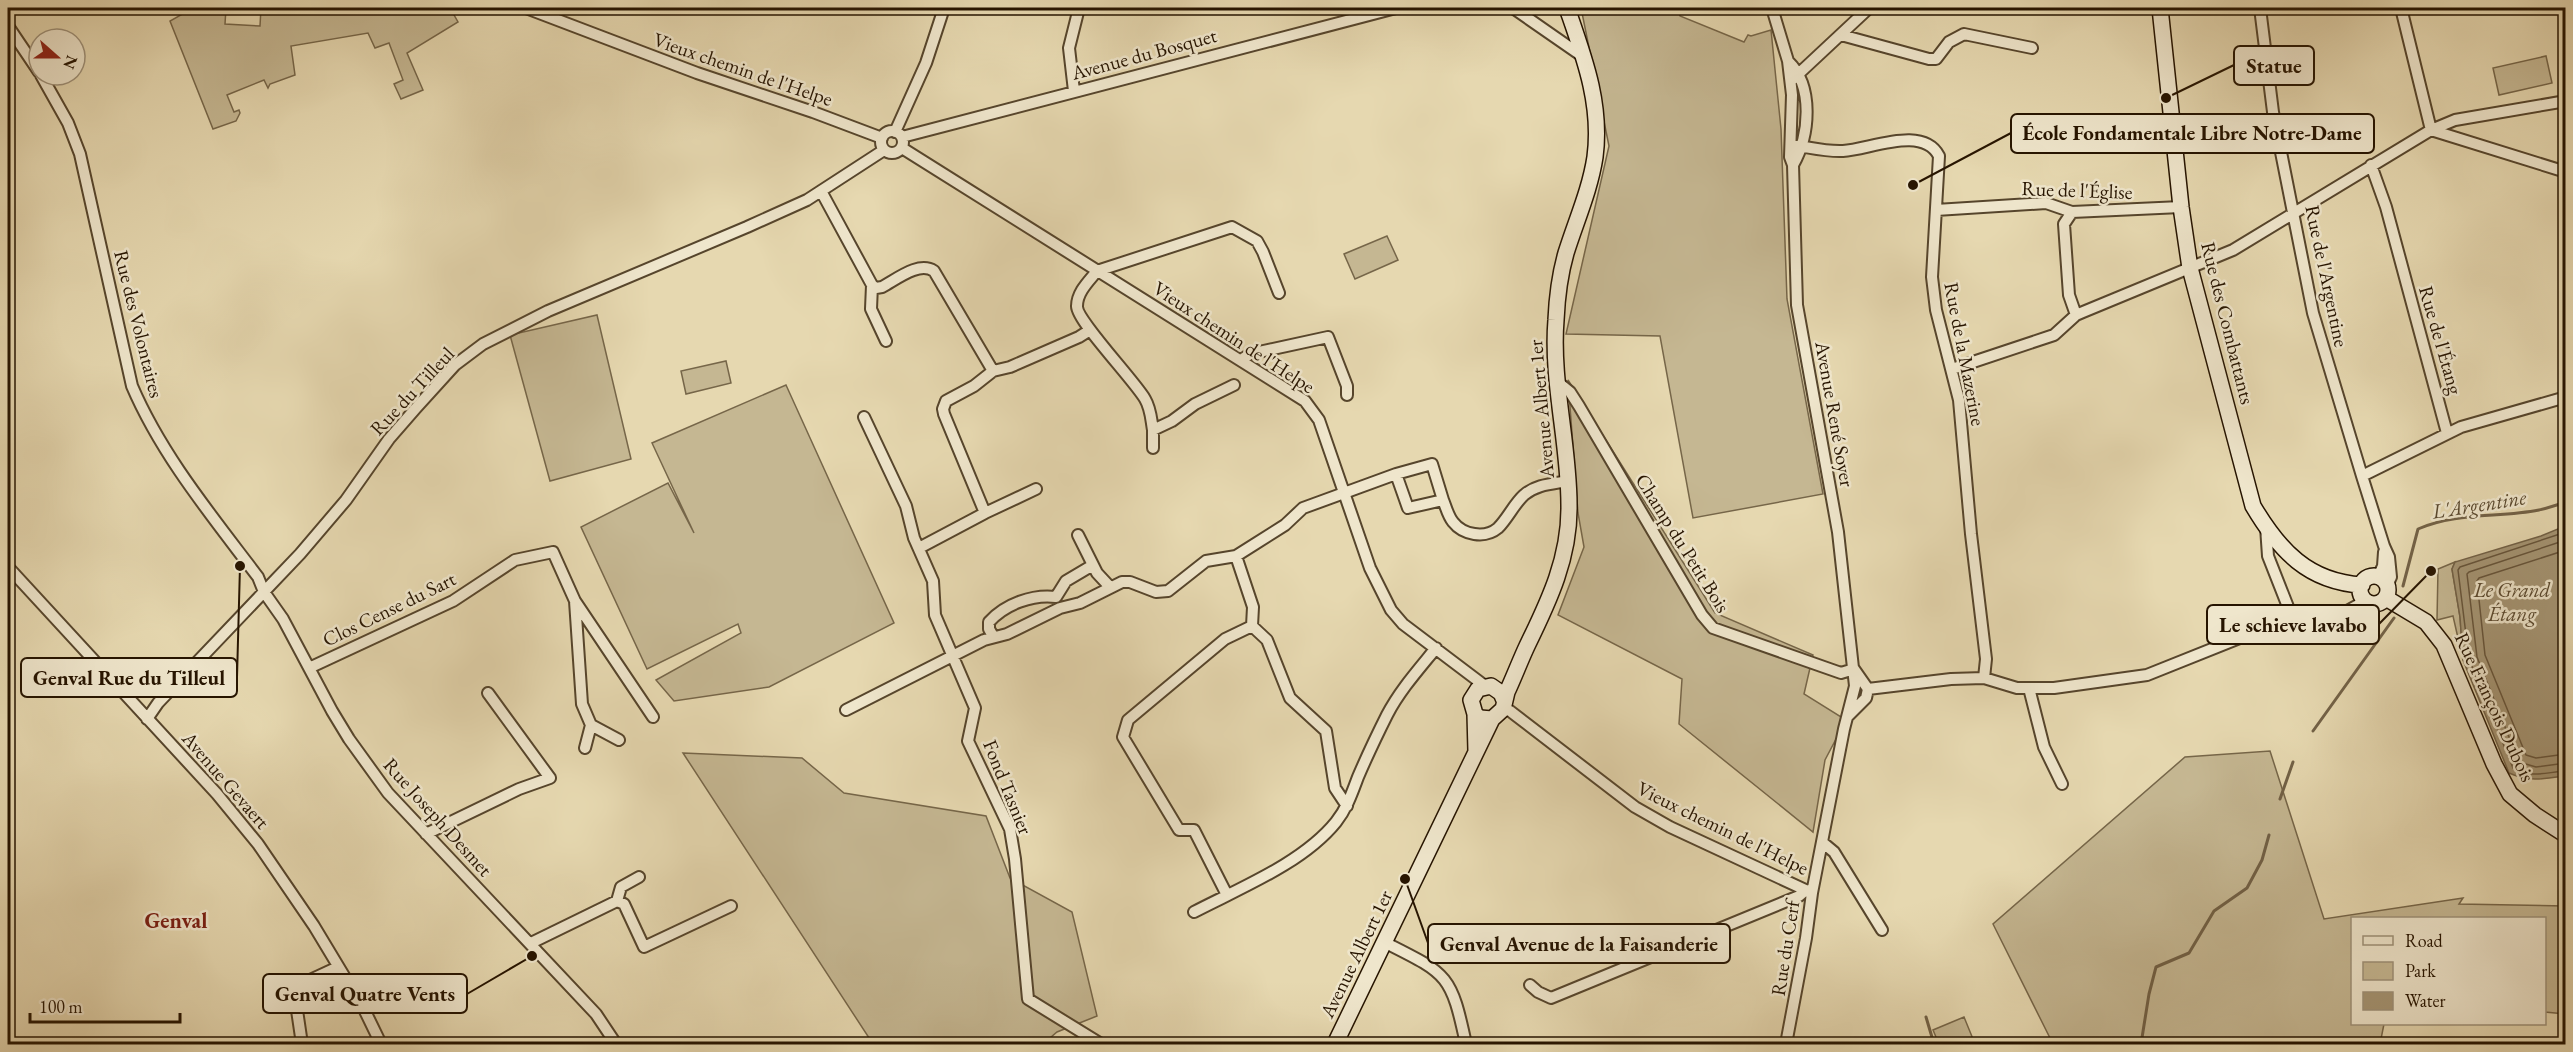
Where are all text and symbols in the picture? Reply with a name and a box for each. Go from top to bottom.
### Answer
street label: Avenue du Bosquet [1068,22,1220,86]
street label: Vieux chemin de l'Helpe [650,26,836,112]
north arrow [27,27,87,87]
callout: Statue [2234,46,2314,85]
text: N [58,52,83,72]
text: Statue [2246,52,2302,79]
callout: École Fondamentale Libre Notre-Dame [2011,114,2374,153]
text: École Fondamentale Libre Notre-Dame [2022,119,2362,146]
street label: Rue de l'Église [2021,175,2133,205]
street label: Rue de l'Argentine [2299,203,2355,350]
street label: Rue des Combattants [2195,239,2261,407]
street label: Rue des Volontaires [108,247,170,401]
street label: Vieux chemin de l'Helpe [1148,275,1320,399]
street label: Rue de la Mazerine [1938,280,1992,428]
street label: Rue de l'Étang [2413,283,2469,398]
street label: Avenue Albert 1er [1522,338,1560,480]
street label: Avenue René Soyer [1809,338,1861,489]
street label: Rue du Tilleul [364,341,460,441]
street label: Champ du Petit Bois [1630,469,1736,617]
water label: L'Argentine [2429,483,2529,525]
street label: Clos Cense du Sart [318,565,461,652]
water label: Le Grand Étang [2473,576,2551,627]
callout: Le schieve lavabo [2207,605,2379,644]
text: Le schieve lavabo [2219,611,2367,638]
street label: Rue François Dubois [2449,628,2541,786]
callout: Genval Rue du Tilleul [21,658,237,697]
text: Genval Rue du Tilleul [33,664,225,691]
street label: Avenue Gevaert [176,725,276,835]
street label: Fond Tasnier [977,736,1039,838]
street label: Rue Joseph Desmet [378,752,499,882]
street label: Vieux chemin de l'Helpe [1633,775,1813,881]
street label: Avenue Albert 1er [1313,885,1398,1023]
street label: Rue du Cerf [1765,896,1806,998]
district label: Genval [145,906,207,935]
legend [2351,917,2546,1025]
callout: Genval Avenue de la Faisanderie [1428,924,1730,963]
text: Road [2405,929,2444,952]
text: Genval Avenue de la Faisanderie [1440,930,1718,957]
text: Park [2405,959,2436,982]
callout: Genval Quatre Vents [263,974,467,1013]
text: Genval Quatre Vents [275,980,455,1007]
scale bar [30,986,180,1024]
text: Water [2405,989,2446,1012]
text: 100 m [39,995,83,1018]

